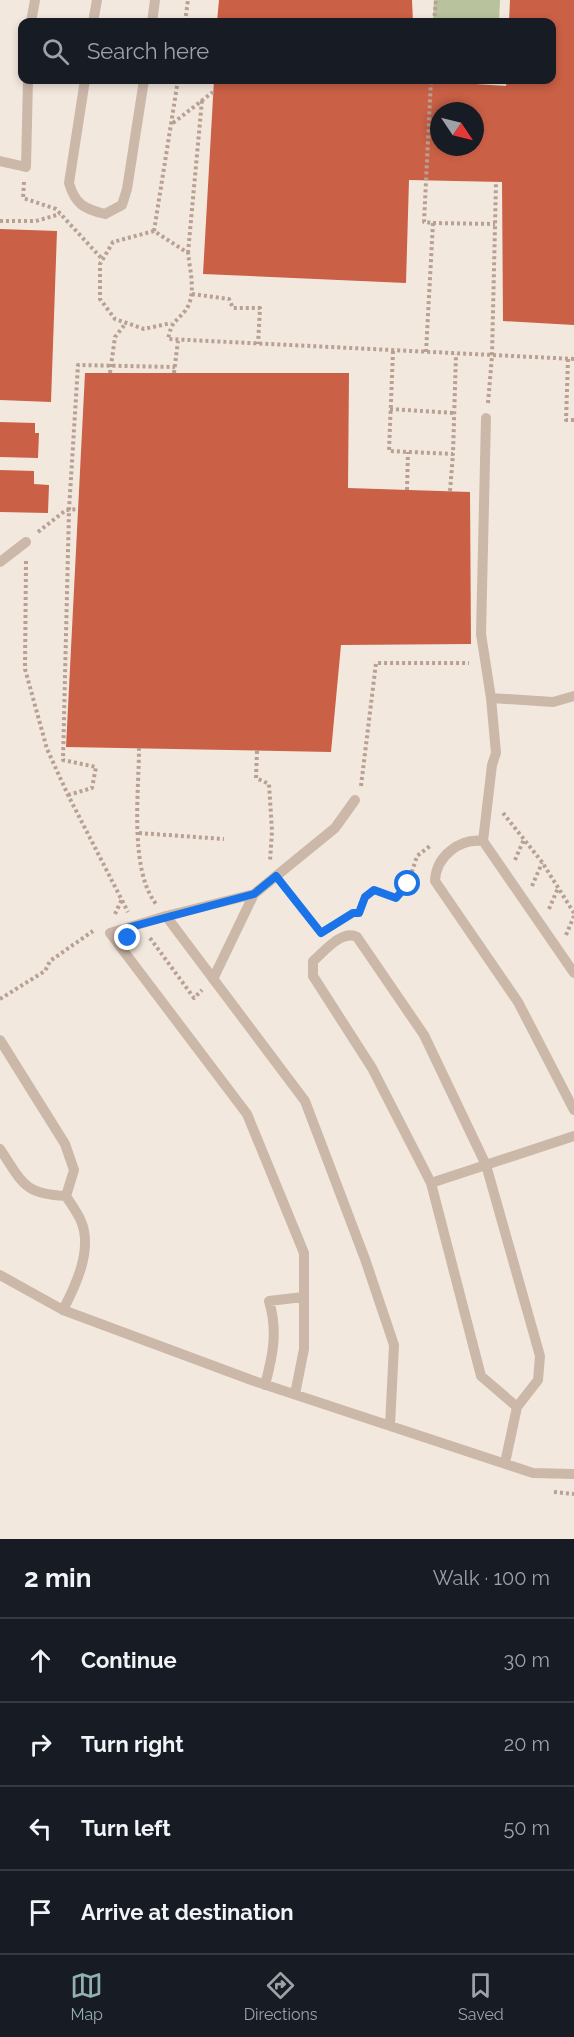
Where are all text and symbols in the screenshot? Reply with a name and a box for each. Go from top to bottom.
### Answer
search box [18,18,556,84]
icon: search [39,35,72,68]
text: Search here [87,38,209,64]
north arrow [430,102,484,156]
route start [394,870,420,896]
route end [114,924,140,950]
text: 2 min [24,1563,91,1593]
text: Walk · 100 m [433,1566,550,1590]
icon: ahead [24,1644,57,1677]
text: Continue [81,1647,177,1673]
text: 30 m [504,1648,550,1672]
icon: right [24,1728,57,1761]
text: Turn right [81,1731,184,1757]
text: 20 m [504,1732,550,1756]
icon: left [24,1812,57,1845]
text: Turn left [81,1815,171,1841]
text: 50 m [503,1816,550,1840]
icon: arrive [24,1896,57,1929]
text: Arrive at destination [81,1899,294,1925]
tab: Map [70,1969,103,2024]
tab: Directions [244,1969,318,2024]
tab: Saved [458,1969,504,2024]

